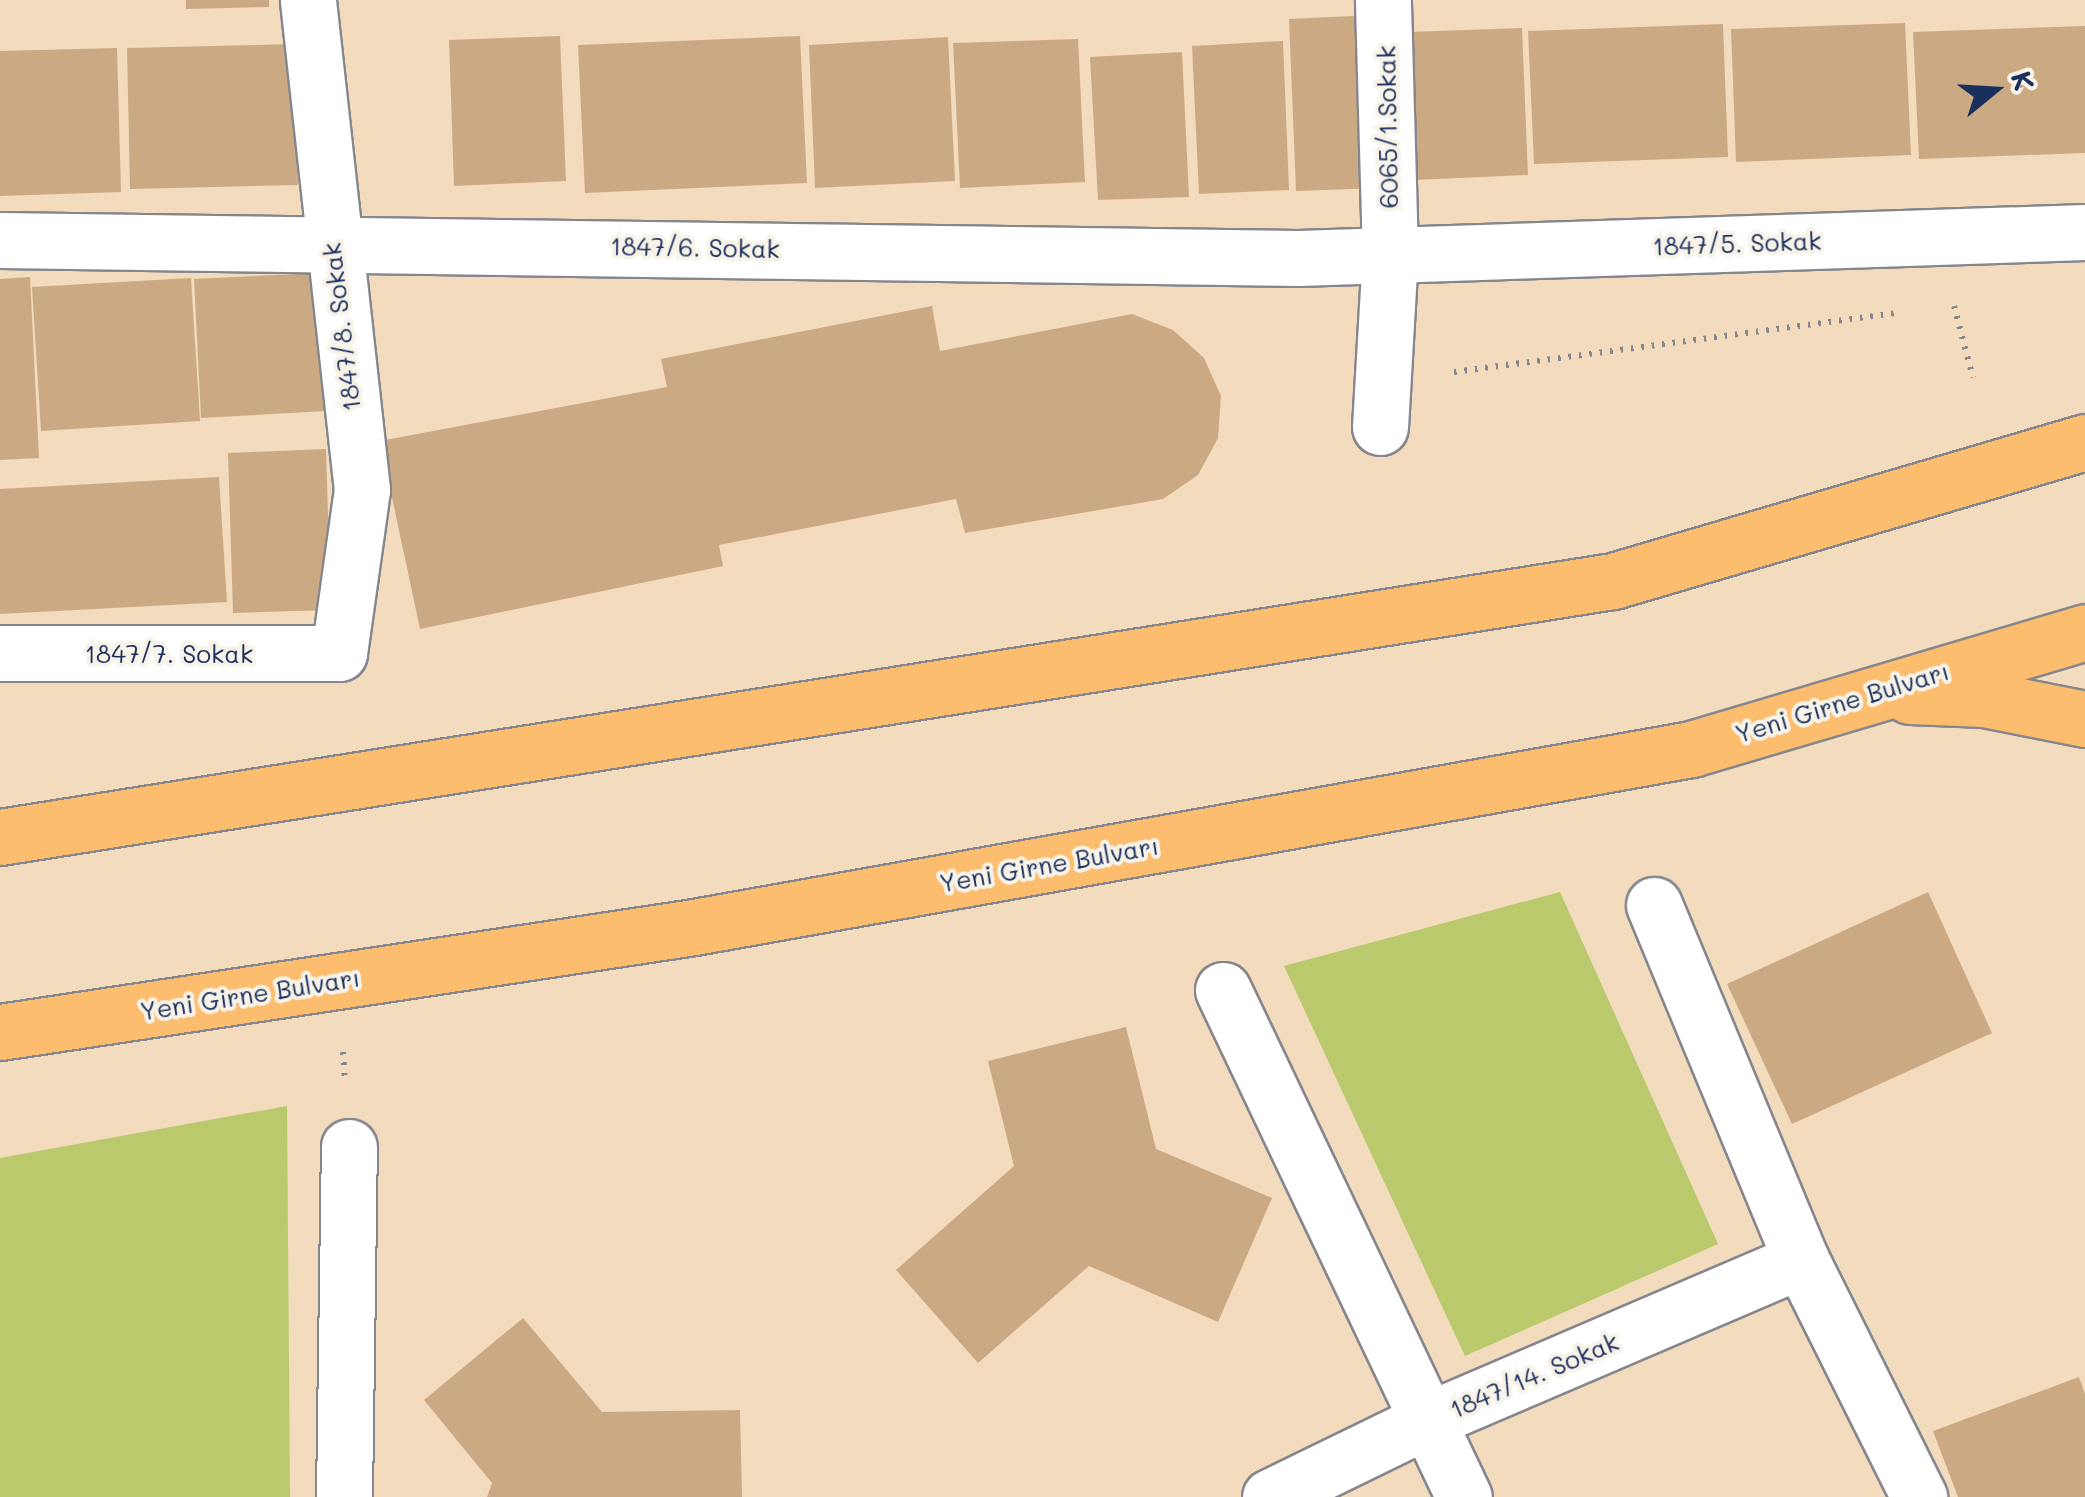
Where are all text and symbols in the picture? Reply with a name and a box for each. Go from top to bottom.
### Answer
north arrow [1945,40,2045,140]
street label: 6065/1.Sokak [1371,45,1403,209]
text: K [2004,66,2043,95]
street label: 1847/5. Sokak [1652,225,1822,261]
street label: 1847/6. Sokak [610,231,780,263]
street label: 1847/8. Sokak [316,241,366,413]
street label: 1847/7. Sokak [85,638,253,668]
street label: Yeni Girne Bulvarı [1731,655,1953,749]
street label: Yeni Girne Bulvarı [937,830,1161,898]
street label: Yeni Girne Bulvarı [138,962,362,1026]
street label: 1847/14. Sokak [1445,1326,1623,1424]

